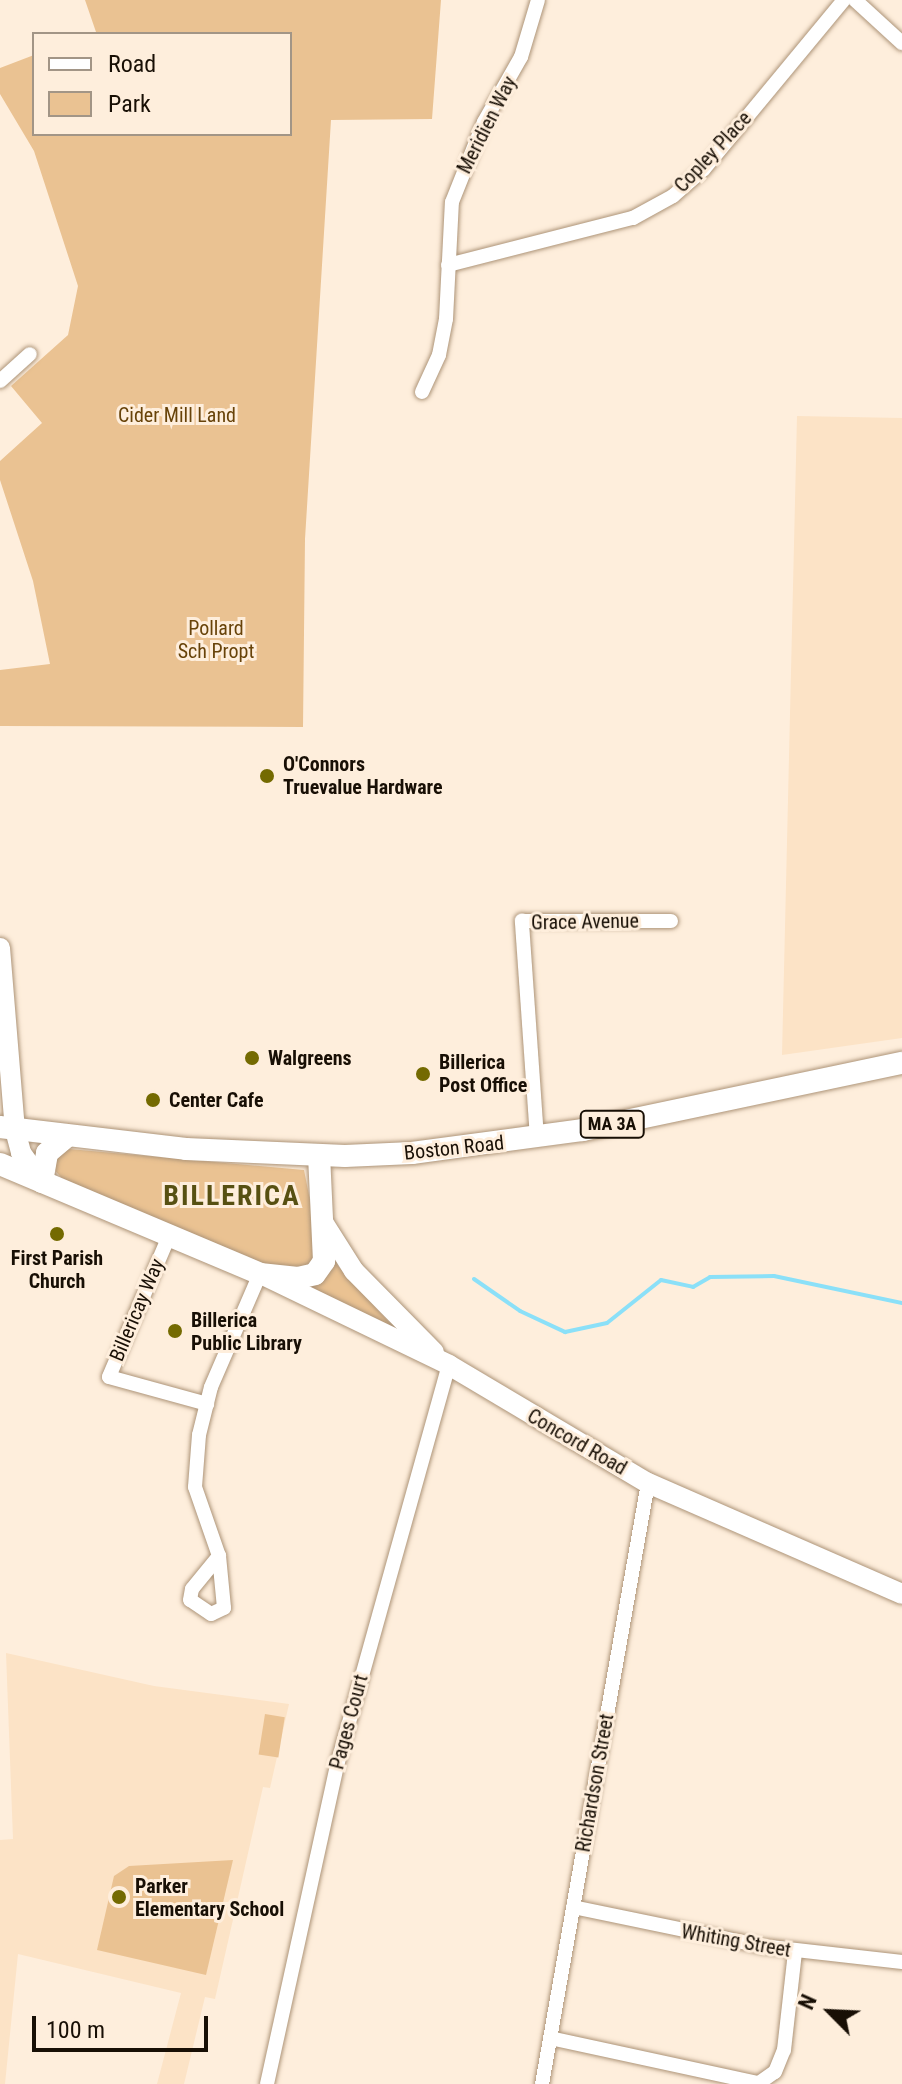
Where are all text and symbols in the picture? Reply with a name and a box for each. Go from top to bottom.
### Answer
legend [32,32,292,136]
text: Road [108,50,156,78]
street label: Meridien Way [452,72,522,178]
text: Park [108,90,151,118]
street label: Copley Place [669,107,757,197]
park label: Cider Mill Land [118,403,236,427]
park label: Pollard Sch Propt [178,616,254,663]
place label: O'Connors Truevalue Hardware [283,752,443,799]
marker: O'Connors Truevalue Hardware [258,767,276,785]
street label: Grace Avenue [531,909,639,935]
place label: Walgreens [268,1046,352,1070]
marker: Walgreens [243,1049,261,1067]
place label: Billerica Post Office [439,1050,527,1097]
marker: Billerica Post Office [414,1065,432,1083]
place label: Center Cafe [169,1088,263,1112]
marker: Center Cafe [144,1091,162,1109]
road number: MA 3A [578,1110,646,1138]
street label: Boston Road [403,1131,505,1165]
district label: BILLERICA [163,1179,301,1213]
marker: First Parish Church [48,1225,66,1243]
place label: First Parish Church [11,1246,103,1293]
street label: Billericay Way [105,1255,169,1365]
place label: Billerica Public Library [191,1308,302,1355]
marker: Billerica Public Library [166,1322,184,1340]
street label: Concord Road [523,1404,631,1480]
street label: Pages Court [325,1672,373,1772]
street label: Richardson Street [571,1712,619,1854]
place label: Parker Elementary School [135,1874,284,1921]
marker: Parker Elementary School [110,1888,128,1906]
street label: Whiting Street [679,1920,793,1962]
north arrow [790,1972,870,2052]
text: N [793,1991,822,2013]
scale bar [36,2000,212,2050]
text: 100 m [46,2016,105,2044]

